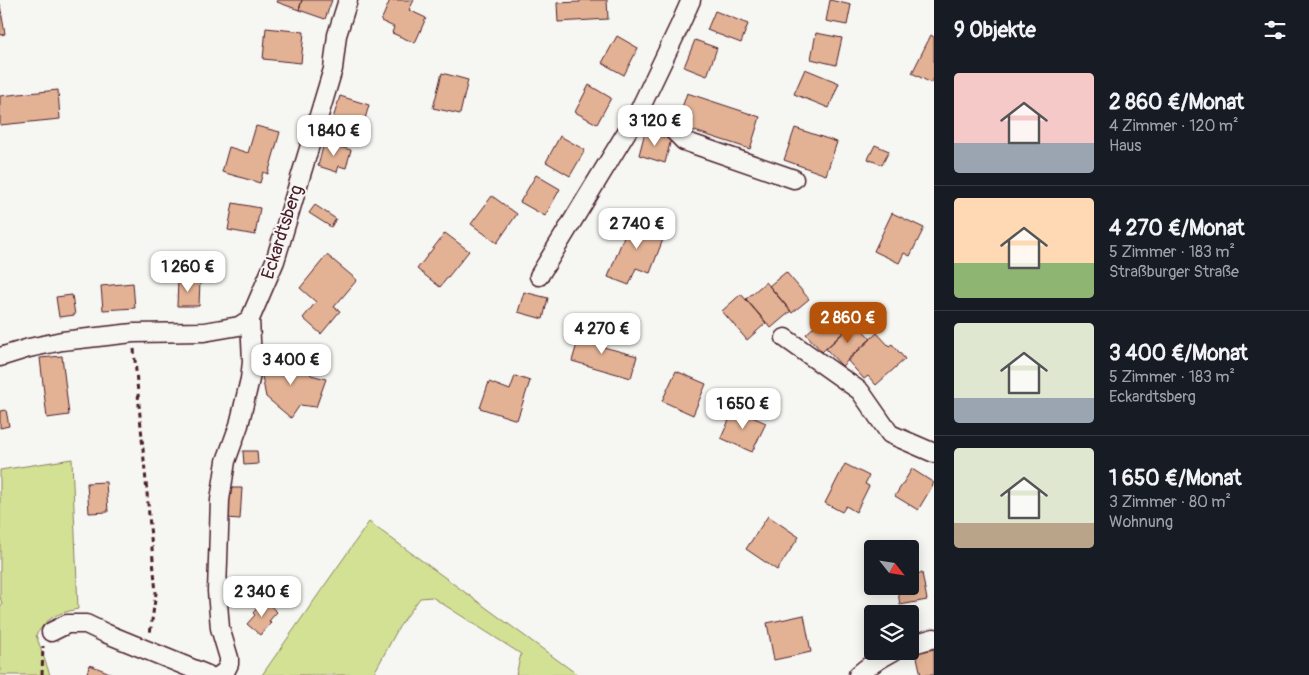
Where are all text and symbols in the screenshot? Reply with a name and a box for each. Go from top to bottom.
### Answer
icon: filters [1261,16,1289,44]
text: 9 Objekte [954,17,1036,44]
text: 2 860 €/Monat [1109,89,1244,116]
icon: home [994,93,1054,153]
pin: 3 120 € [609,104,701,147]
text: 3 120 € [629,111,681,131]
pin: 1 840 € [288,114,380,157]
text: 4 Zimmer · 120 m² [1109,116,1239,136]
text: 1 840 € [308,121,360,141]
text: Haus [1109,136,1141,156]
street label: Eckardtsberg [256,182,309,282]
pin: 2 740 € [591,208,683,250]
text: 2 740 € [609,214,665,234]
text: 4 270 €/Monat [1109,215,1245,242]
icon: home [994,218,1054,278]
text: 5 Zimmer · 183 m² [1109,242,1235,262]
pin: 1 260 € [142,250,234,293]
text: 1 260 € [162,257,214,277]
text: Straßburger Straße [1109,262,1239,282]
pin: 2 860 € [802,302,894,344]
text: 2 860 € [821,308,875,328]
pin: 4 270 € [556,312,648,355]
text: 4 270 € [574,319,630,339]
text: 3 400 €/Monat [1109,340,1248,367]
icon: home [994,343,1054,403]
pin: 3 400 € [245,344,337,386]
text: 3 400 € [262,350,320,370]
text: 5 Zimmer · 183 m² [1109,367,1235,387]
text: Eckardtsberg [1109,387,1196,407]
pin: 1 650 € [697,388,789,430]
text: 1 650 € [717,394,769,414]
text: 1 650 €/Monat [1109,465,1241,492]
icon: home [994,468,1054,528]
text: 3 Zimmer · 80 m² [1109,492,1231,512]
text: Wohnung [1109,512,1173,532]
north arrow [864,540,919,595]
map controls [864,540,919,660]
pin: 2 340 € [216,576,308,618]
text: 2 340 € [234,582,290,602]
button: layers [864,605,919,660]

